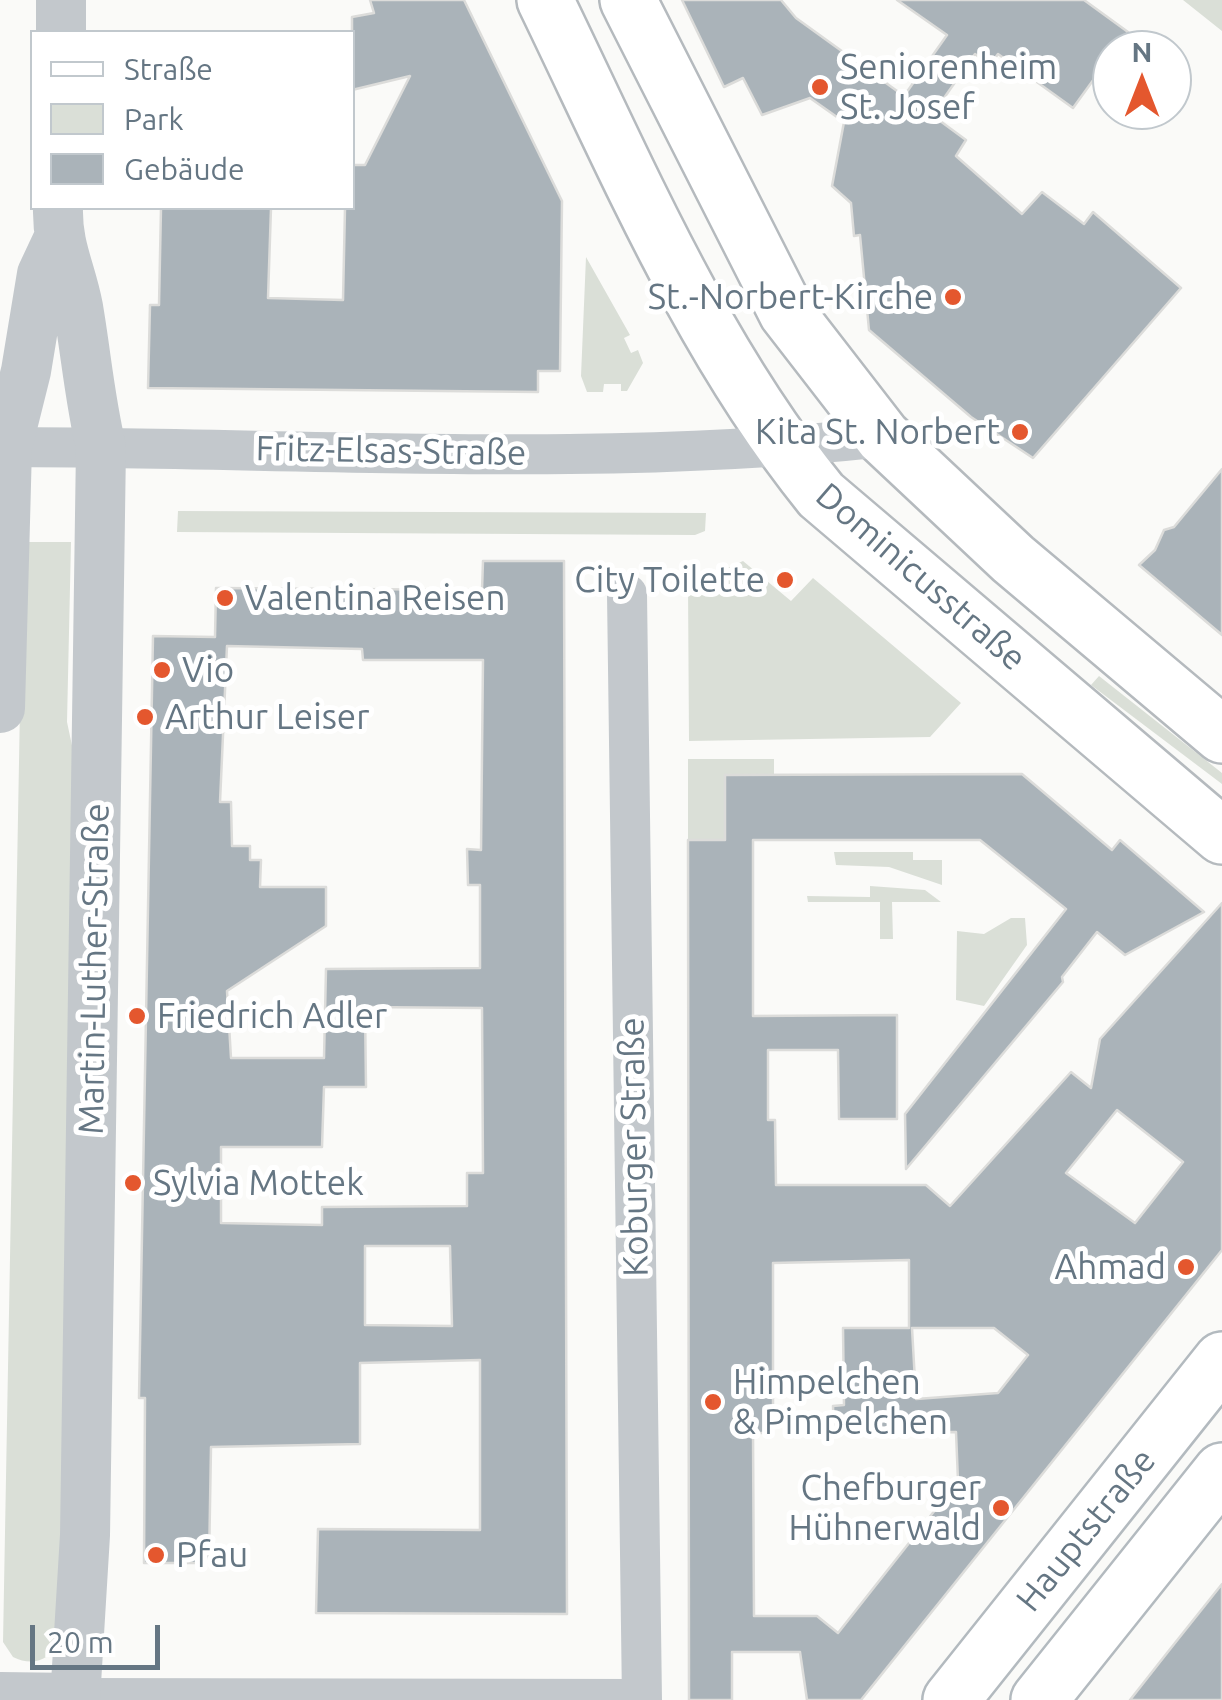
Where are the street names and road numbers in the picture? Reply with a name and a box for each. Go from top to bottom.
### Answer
street label: Fritz-Elsas-Straße [255,428,527,474]
street label: Dominicusstraße [807,474,1035,680]
street label: Martin-Luther-Straße [70,803,118,1135]
street label: Koburger Straße [611,1017,657,1277]
street label: Hauptstraße [1008,1440,1164,1620]

